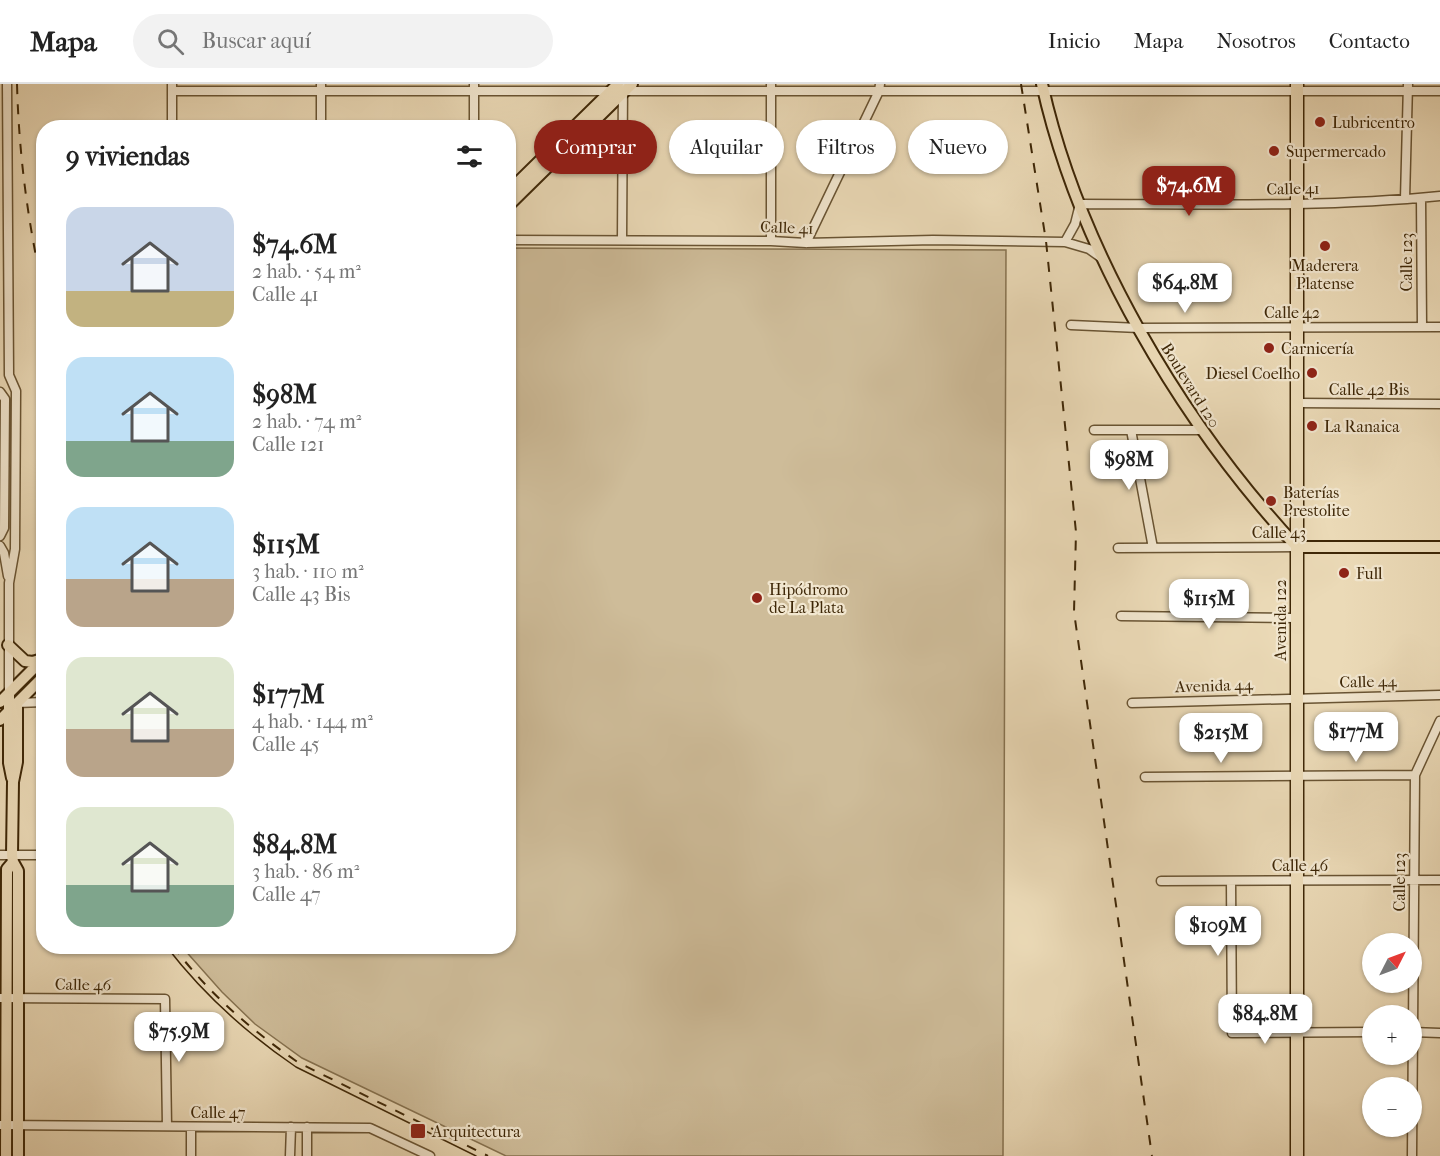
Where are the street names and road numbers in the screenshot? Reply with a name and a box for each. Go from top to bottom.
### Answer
street label: Calle 41 [1266,179,1320,198]
street label: Calle 41 [760,217,814,238]
street label: Calle 123 [1397,233,1416,291]
street label: Calle 42 [1264,303,1320,322]
street label: Boulevard 120 [1157,339,1224,431]
street label: Calle 42 Bis [1329,380,1409,399]
street label: Calle 43 [1252,523,1306,542]
street label: Avenida 122 [1271,579,1290,662]
street label: Calle 44 [1339,671,1397,691]
street label: Avenida 44 [1174,675,1254,696]
street label: Calle 123 [1390,853,1409,911]
street label: Calle 46 [1272,856,1329,875]
street label: Calle 46 [55,975,112,994]
street label: Calle 47 [191,1103,246,1122]

